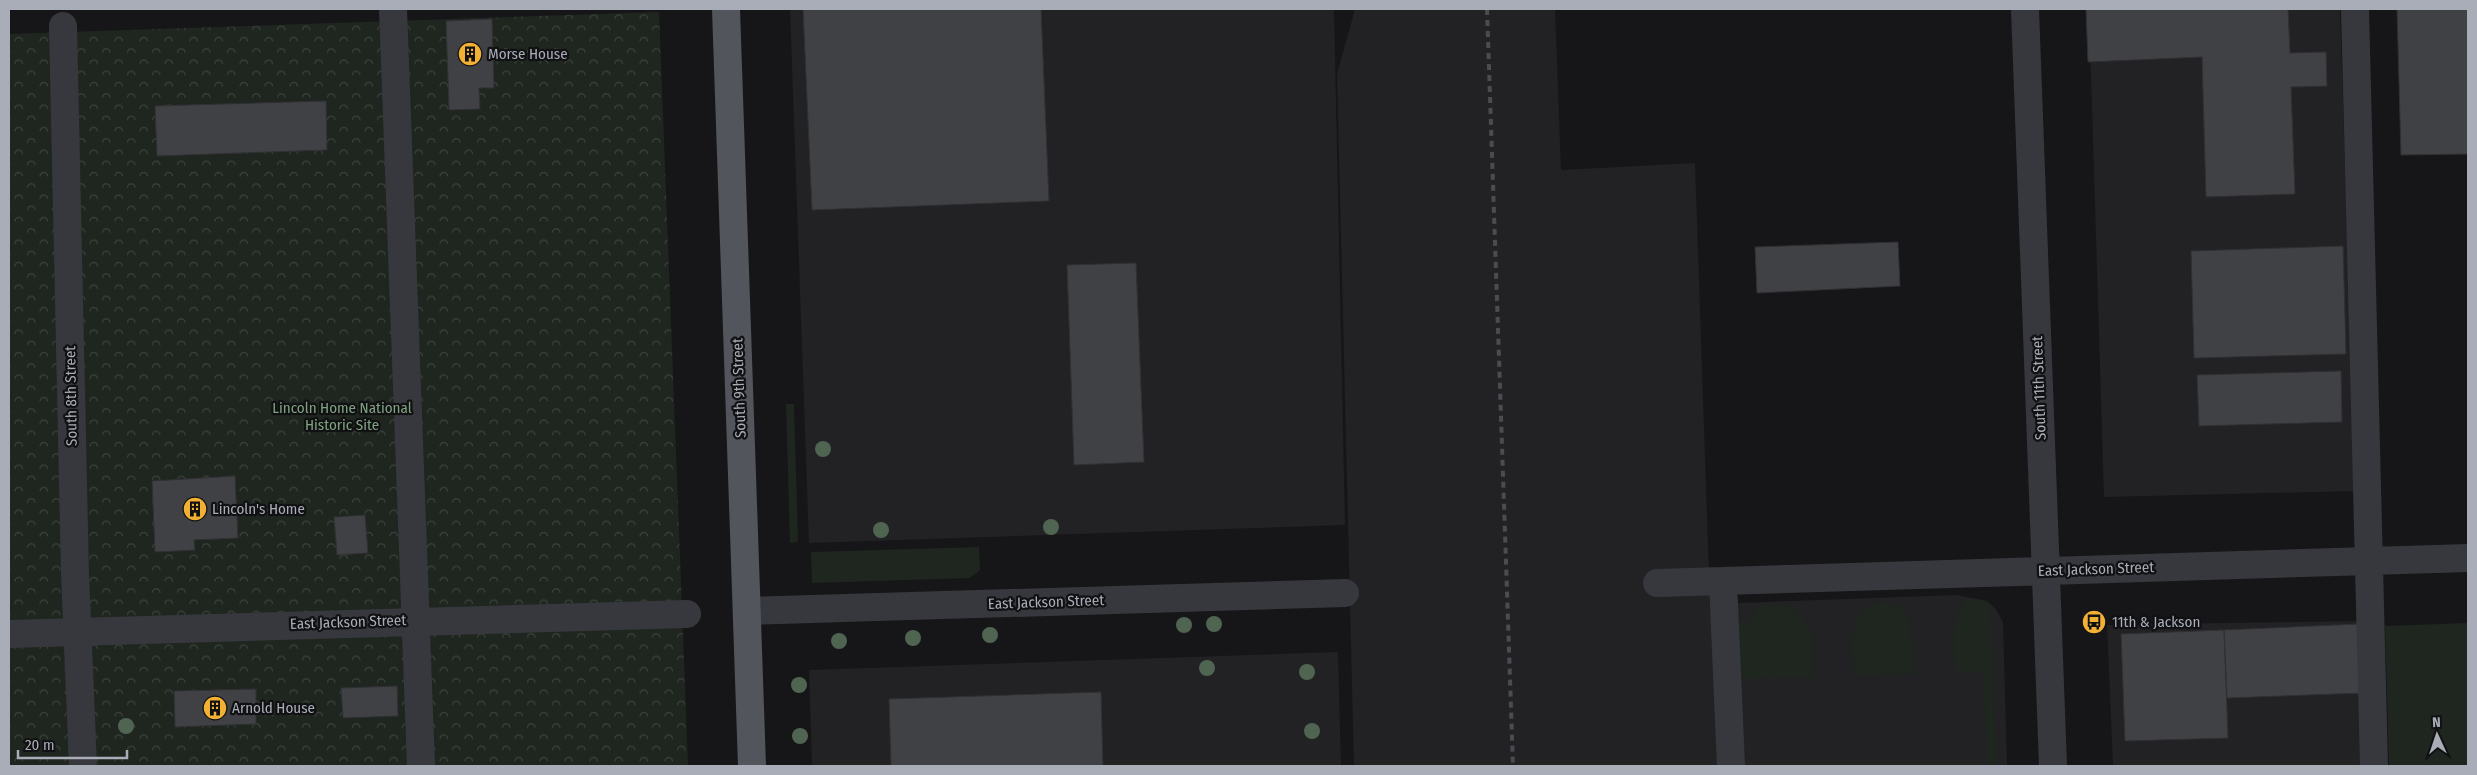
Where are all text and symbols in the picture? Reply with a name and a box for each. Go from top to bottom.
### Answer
building icon: Morse House [457,41,483,67]
place label: Morse House [488,45,568,63]
street label: South 11th Street [2028,336,2050,440]
street label: South 9th Street [728,338,750,438]
street label: South 8th Street [61,346,81,446]
park label: Lincoln Home National Historic Site [272,399,412,434]
building icon: Lincoln's Home [182,496,208,522]
place label: Lincoln's Home [212,500,305,518]
street label: East Jackson Street [2038,558,2155,580]
street label: East Jackson Street [988,591,1105,613]
bus stop icon: 11th & Jackson [2081,609,2107,635]
street label: East Jackson Street [290,611,407,633]
place label: 11th & Jackson [2112,613,2200,631]
building icon: Arnold House [202,695,228,721]
place label: Arnold House [232,699,315,717]
north arrow [2412,710,2462,760]
text: N [2432,714,2441,731]
scale bar [18,728,126,760]
text: 20 m [25,736,55,754]

